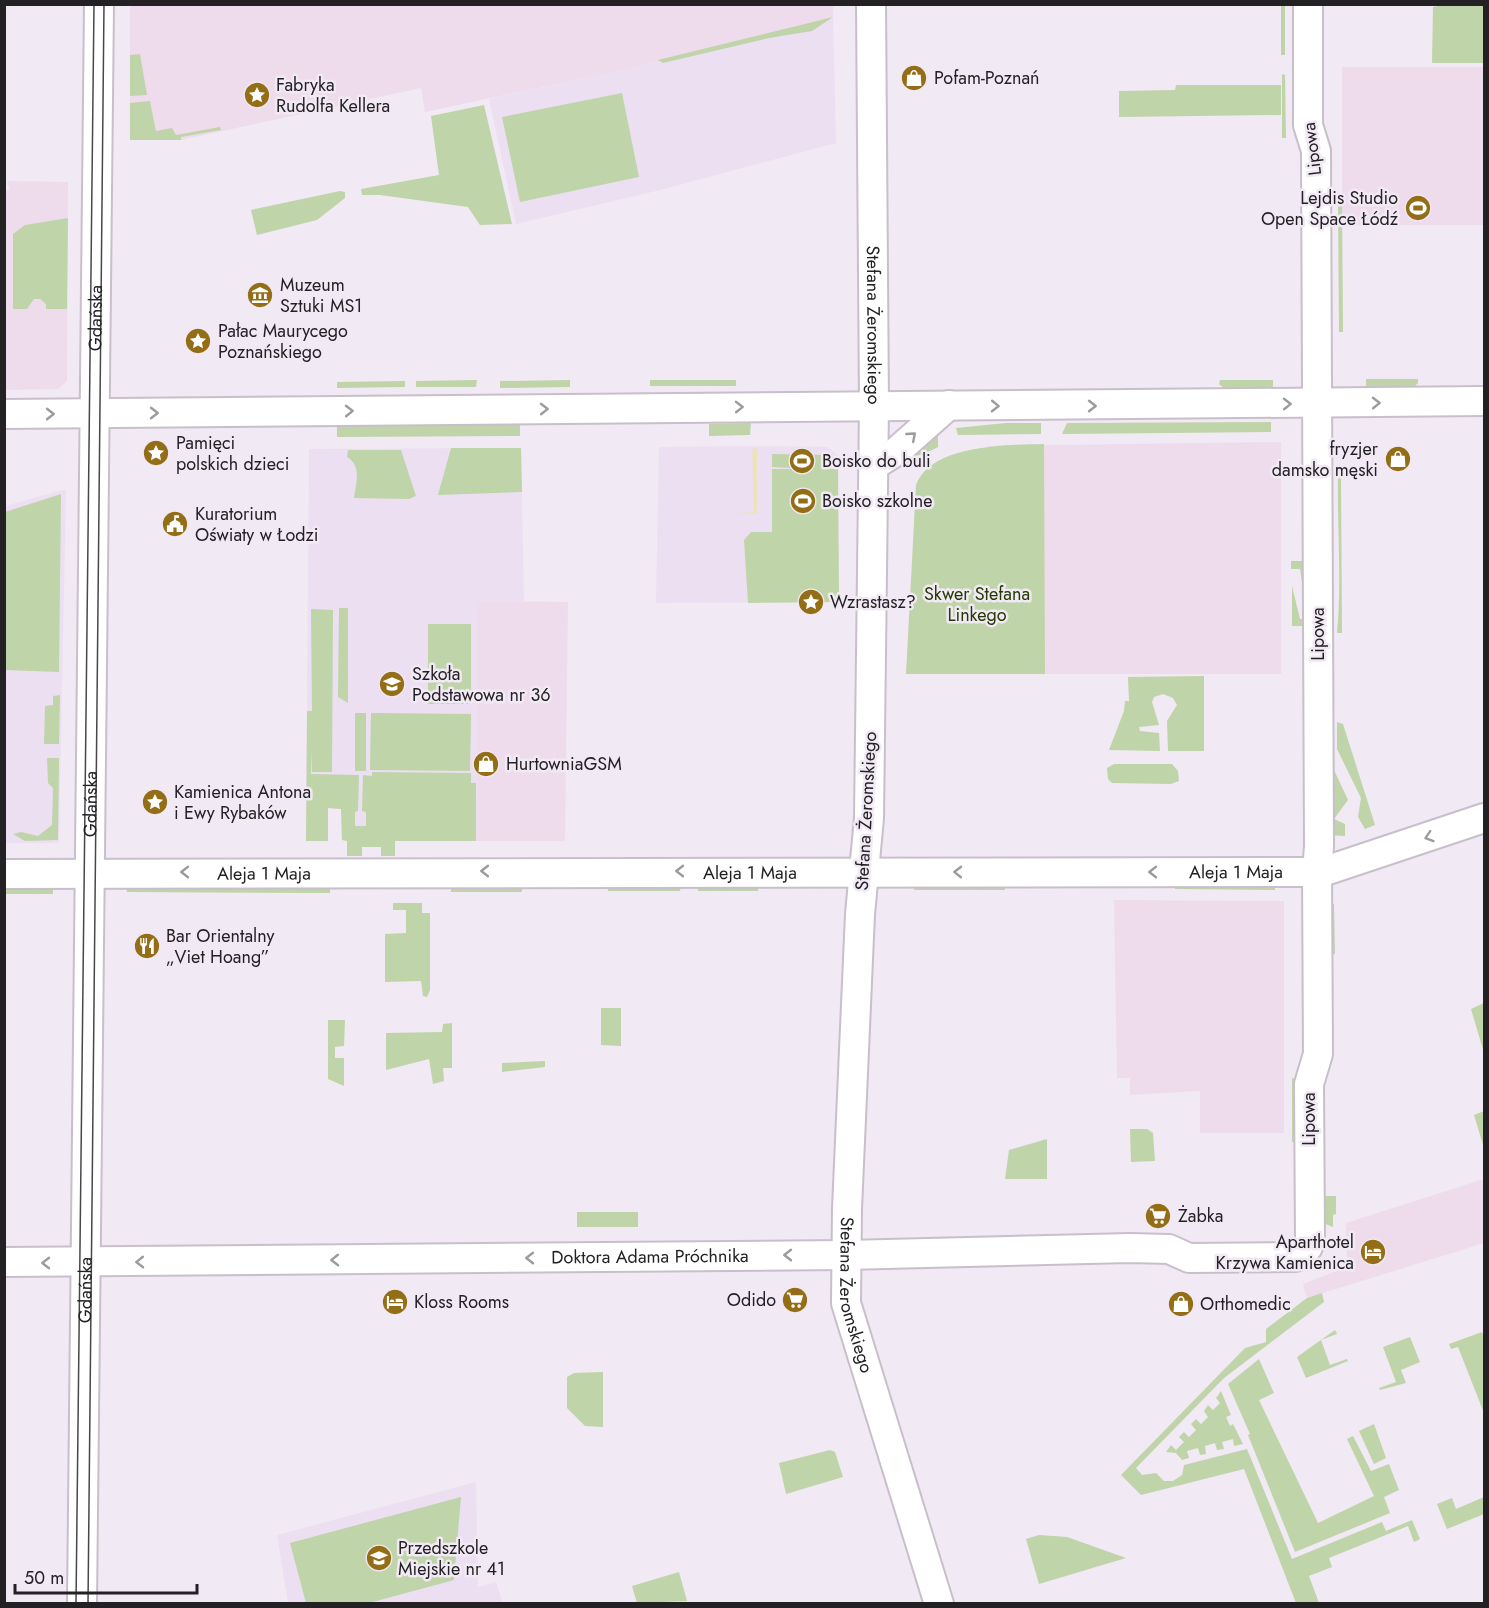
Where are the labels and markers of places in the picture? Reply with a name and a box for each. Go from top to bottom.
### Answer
shop icon: Pofam-Poznań [899,63,929,93]
place label: Pofam-Poznań [934,65,1040,91]
place label: Fabryka Rudolfa Kellera [276,72,390,119]
place icon: Fabryka Rudolfa Kellera [242,80,272,110]
place label: Lejdis Studio Open Space Łódź [1261,185,1399,232]
sports icon: Lejdis Studio Open Space Łódź [1403,193,1433,223]
place label: Muzeum Sztuki MS1 [280,272,362,319]
museum icon: Muzeum Sztuki MS1 [245,280,275,310]
place label: Pałac Maurycego Poznańskiego [218,318,348,365]
place icon: Pałac Maurycego Poznańskiego [183,326,213,356]
place label: Pamięci polskich dzieci [176,430,289,477]
place label: fryzjer damsko męski [1272,436,1379,483]
place icon: Pamięci polskich dzieci [141,438,171,468]
shop icon: fryzjer damsko męski [1383,444,1413,474]
sports icon: Boisko do buli [787,446,817,476]
place label: Boisko do buli [822,448,931,474]
sports icon: Boisko szkolne [788,486,818,516]
place label: Boisko szkolne [822,488,933,514]
place label: Kuratorium Oświaty w Łodzi [195,501,318,548]
public building icon: Kuratorium Oświaty w Łodzi [160,509,190,539]
place icon: Wzrastasz? [796,587,826,617]
place label: Wzrastasz? [830,589,916,615]
place label: Szkoła Podstawowa nr 36 [412,661,551,708]
school or university icon: Szkoła Podstawowa nr 36 [377,669,407,699]
shop icon: HurtowniaGSM [471,749,501,779]
place label: HurtowniaGSM [506,751,622,777]
place label: Kamienica Antona i Ewy Rybaków [174,779,311,826]
place icon: Kamienica Antona i Ewy Rybaków [140,787,170,817]
place label: Bar Orientalny „Viet Hoang” [166,923,275,970]
restaurant icon: Bar Orientalny „Viet Hoang” [132,931,162,961]
supermarket icon: Żabka [1143,1201,1173,1231]
place label: Żabka [1178,1203,1223,1229]
place label: Aparthotel Krzywa Kamienica [1216,1229,1354,1276]
hotel icon: Aparthotel Krzywa Kamienica [1358,1237,1388,1267]
supermarket icon: Odido [780,1285,810,1315]
hotel icon: Kloss Rooms [380,1287,410,1317]
place label: Odido [727,1287,776,1313]
place label: Kloss Rooms [414,1289,509,1315]
shop icon: Orthomedic [1166,1289,1196,1319]
place label: Orthomedic [1200,1291,1291,1317]
place label: Przedszkole Miejskie nr 41 [398,1535,505,1582]
school or university icon: Przedszkole Miejskie nr 41 [364,1543,394,1573]

